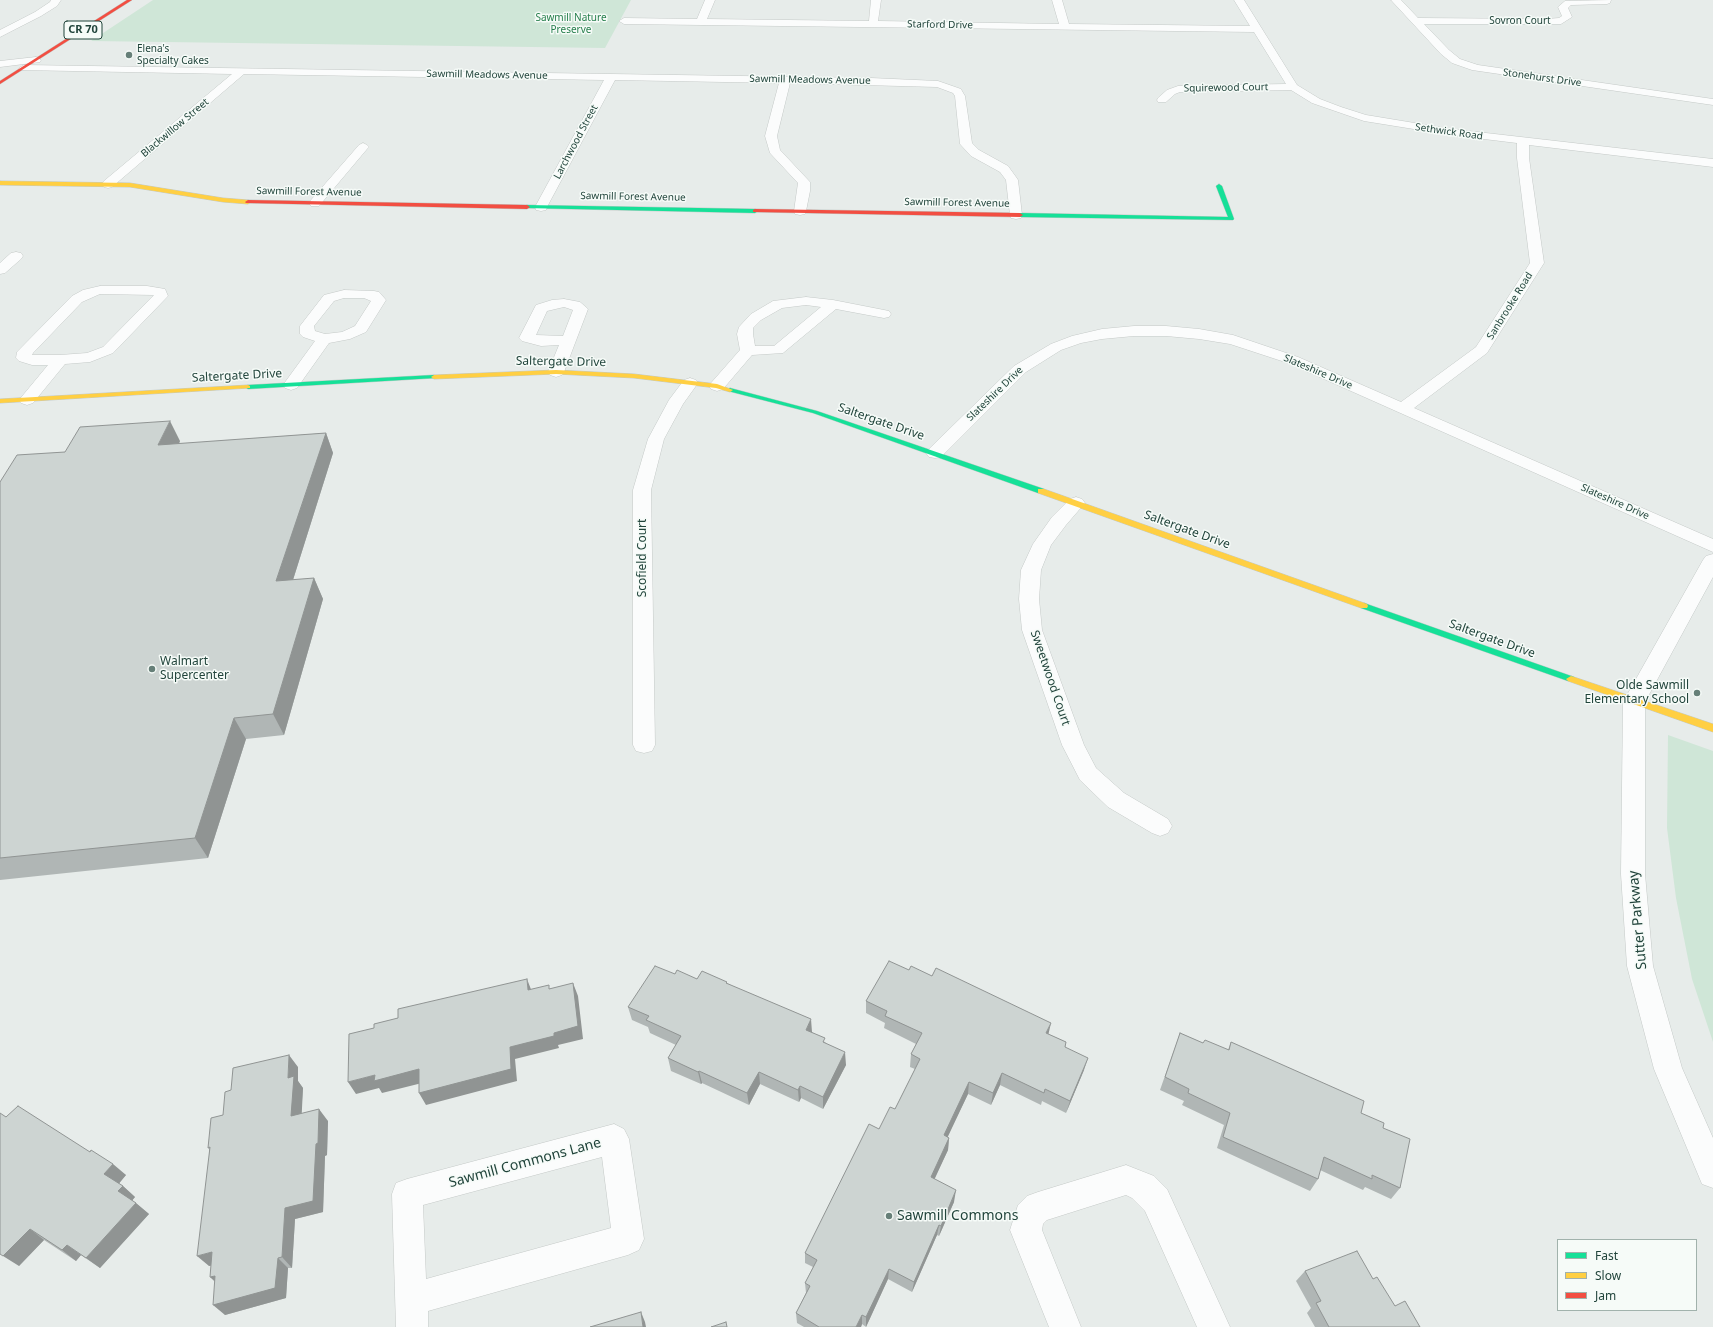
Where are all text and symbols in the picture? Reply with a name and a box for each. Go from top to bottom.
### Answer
park label: Sawmill Nature Preserve [535,12,607,36]
street label: Sovron Court [1489,15,1551,27]
street label: Starford Drive [907,18,973,32]
road number: CR 70 [64,21,102,39]
place label: Elena's Specialty Cakes [137,43,209,66]
marker: Elena's Specialty Cakes [124,50,134,60]
street label: Stonehurst Drive [1502,67,1582,89]
street label: Sawmill Meadows Avenue [426,68,548,82]
street label: Sawmill Meadows Avenue [749,73,871,87]
street label: Squirewood Court [1184,81,1268,95]
street label: Blackwillow Street [139,96,211,160]
street label: Larchwood Street [551,103,601,181]
street label: Sethwick Road [1414,121,1484,143]
street label: Sawmill Forest Avenue [256,185,362,199]
street label: Sawmill Forest Avenue [580,190,686,204]
street label: Sawmill Forest Avenue [904,196,1010,210]
street label: Sanbrooke Road [1484,270,1536,342]
street label: Slateshire Drive [1282,352,1354,392]
street label: Saltergate Drive [516,354,606,370]
street label: Slateshire Drive [964,364,1026,424]
street label: Saltergate Drive [192,366,282,386]
street label: Saltergate Drive [836,400,926,444]
street label: Slateshire Drive [1579,482,1651,522]
street label: Saltergate Drive [1142,508,1232,552]
street label: Scofield Court [636,519,650,597]
street label: Saltergate Drive [1447,617,1537,661]
street label: Sweetwood Court [1027,628,1073,728]
place label: Walmart Supercenter [160,655,229,683]
marker: Walmart Supercenter [147,664,157,674]
place label: Olde Sawmill Elementary School [1584,679,1689,707]
marker: Olde Sawmill Elementary School [1692,688,1702,698]
street label: Sutter Parkway [1625,870,1651,970]
street label: Sawmill Commons Lane [447,1135,603,1191]
place label: Sawmill Commons [897,1208,1018,1224]
marker: Sawmill Commons [884,1211,894,1221]
legend [1557,1239,1697,1311]
text: Fast [1595,1247,1618,1264]
text: Slow [1595,1267,1621,1284]
text: Jam [1595,1287,1616,1304]

